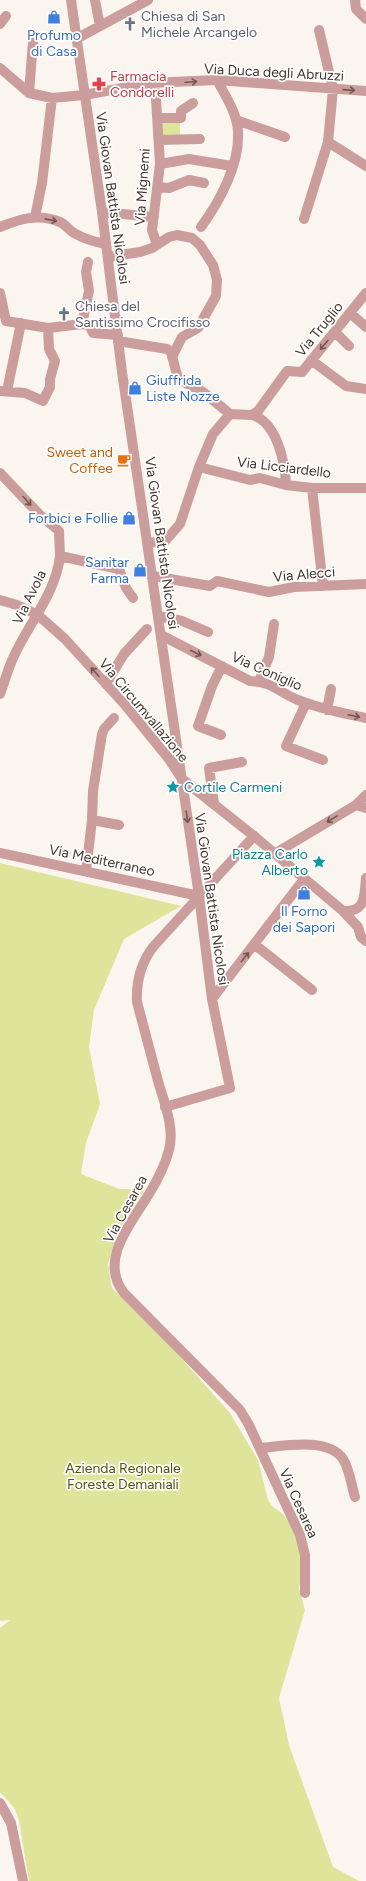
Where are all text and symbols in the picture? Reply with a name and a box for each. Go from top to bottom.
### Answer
place label: Chiesa di San Michele Arcangelo [141,8,257,41]
shop icon: Profumo di Casa [46,9,62,25]
church icon: Chiesa di San Michele Arcangelo [122,16,138,32]
place label: Profumo di Casa [27,27,81,60]
street label: Via Duca degli Abruzzi [204,60,344,85]
place label: Farmacia Condorelli [110,68,174,101]
pharmacy icon: Farmacia Condorelli [91,76,107,92]
one-way arrow [184,78,197,85]
one-way arrow [342,86,355,93]
street label: Via Giovan Battista Nicolosi [92,111,133,285]
street label: Via Mignemi [131,148,154,226]
one-way arrow [44,216,57,224]
place label: Chiesa del Santissimo Crocifisso [75,298,210,331]
street label: Via Truglio [292,298,347,360]
church icon: Chiesa del Santissimo Crocifisso [56,306,72,322]
one-way arrow [320,340,329,350]
place label: Giuffrida Liste Nozze [146,372,220,405]
shop icon: Giuffrida Liste Nozze [127,380,143,396]
place label: Sweet and Coffee [46,444,113,477]
cafe icon: Sweet and Coffee [116,452,132,468]
street label: Via Licciardello [236,453,332,482]
street label: Via Giovan Battista Nicolosi [141,456,182,630]
one-way arrow [23,496,32,506]
place label: Forbici e Follie [28,510,118,527]
shop icon: Forbici e Follie [121,510,137,526]
place label: Sanitar Farma [85,554,129,587]
shop icon: Sanitar Farma [132,562,148,578]
street label: Via Alecci [272,563,336,586]
street label: Via Avola [9,567,50,627]
street label: Via Coniglio [229,648,305,695]
one-way arrow [189,649,201,657]
street label: Via Circumvallazione [95,655,192,766]
one-way arrow [91,667,100,678]
one-way arrow [347,712,360,720]
place icon: Cortile Carmeni [165,779,181,795]
place label: Cortile Carmeni [184,779,282,796]
one-way arrow [183,810,191,823]
street label: Via Giovan Battista Nicolosi [191,812,232,986]
one-way arrow [327,815,338,823]
street label: Via Mediterraneo [48,841,156,880]
place label: Piazza Carlo Alberto [232,846,308,879]
place icon: Piazza Carlo Alberto [311,854,327,870]
shop icon: Il Forno dei Sapori [296,885,312,901]
place label: Il Forno dei Sapori [273,903,335,936]
one-way arrow [240,951,249,962]
street label: Via Cesarea [100,1173,151,1246]
park label: Azienda Regionale Foreste Demaniali [65,1460,181,1493]
street label: Via Cesarea [276,1466,321,1541]

